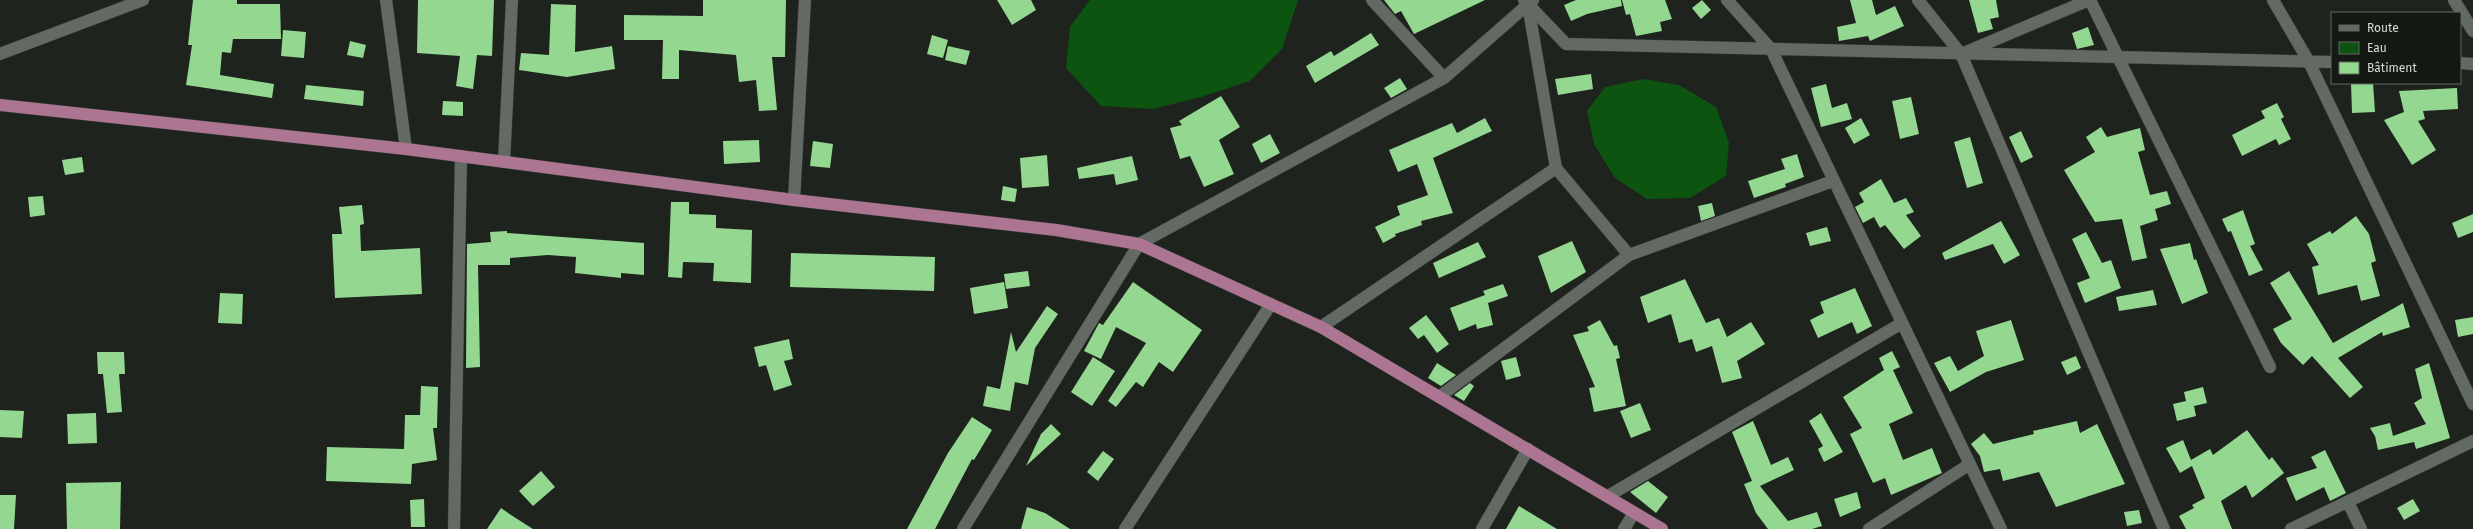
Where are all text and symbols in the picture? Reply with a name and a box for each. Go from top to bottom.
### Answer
legend [2331,12,2461,84]
text: Route [2367,21,2399,35]
text: Eau [2367,41,2387,55]
text: Bâtiment [2367,61,2417,75]

